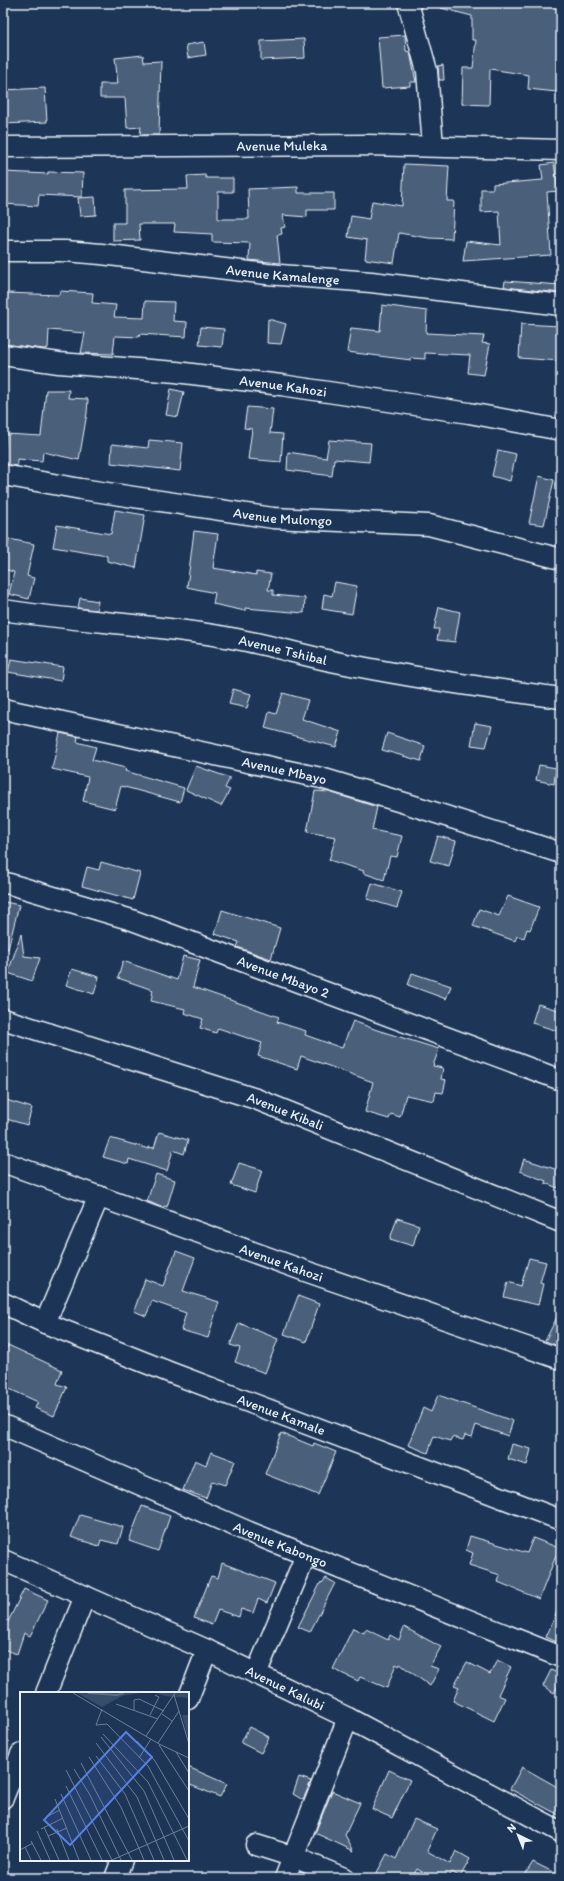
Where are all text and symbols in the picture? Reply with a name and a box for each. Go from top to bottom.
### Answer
street label: Avenue Muleka [237,137,328,154]
street label: Avenue Kamalenge [225,261,340,288]
street label: Avenue Kahozi [239,371,328,400]
street label: Avenue Mulongo [232,504,332,529]
street label: Avenue Tshibal [237,631,329,668]
street label: Avenue Mbayo [241,753,329,788]
street label: Avenue Mbayo 2 [235,952,332,1002]
street label: Avenue Kibali [245,1088,326,1134]
street label: Avenue Kahozi [237,1240,326,1285]
street label: Avenue Kamale [235,1390,328,1439]
street label: Avenue Kabongo [231,1518,330,1571]
street label: Avenue Kalubi [243,1662,328,1714]
inset map [20,1692,189,1861]
north arrow [498,1815,538,1855]
text: N [504,1821,519,1835]

